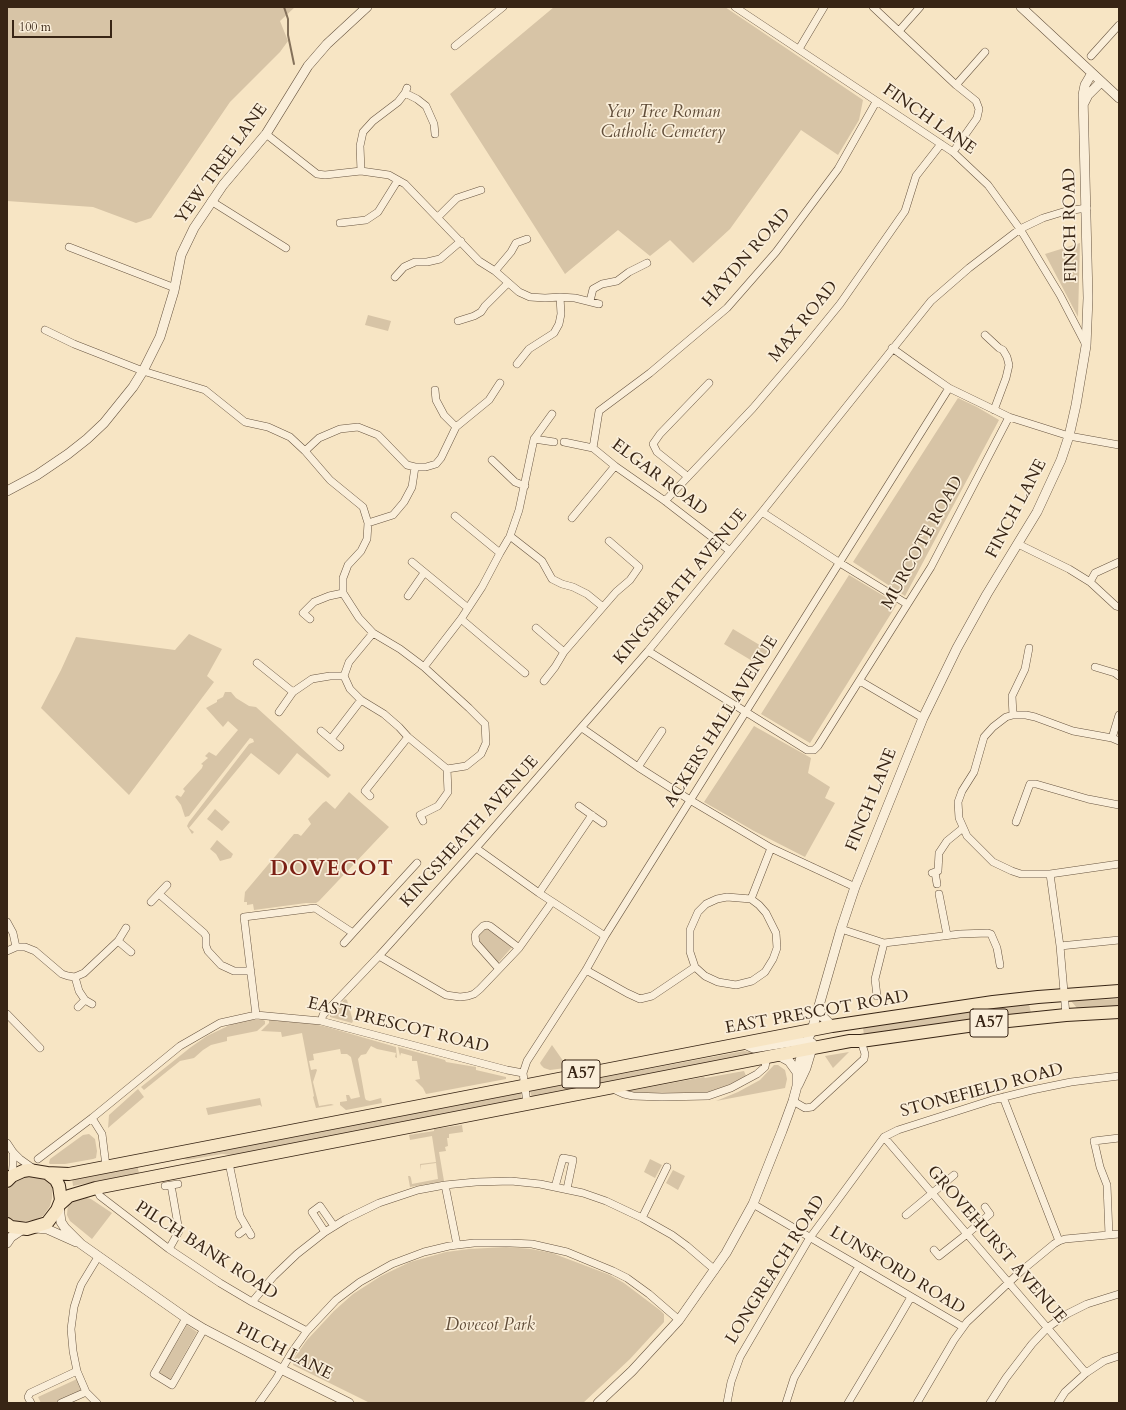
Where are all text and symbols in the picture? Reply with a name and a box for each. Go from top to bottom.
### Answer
scale bar [14,12,114,38]
text: 100 m [19,19,51,35]
street label: FINCH LANE [878,80,980,160]
street label: YEW TREE LANE [172,100,272,228]
park label: Yew Tree Roman Catholic Cemetery [601,103,725,143]
street label: FINCH ROAD [1060,168,1082,282]
street label: HAYDN ROAD [699,204,795,312]
street label: MAX ROAD [765,277,843,367]
street label: ELGAR ROAD [607,435,711,521]
street label: FINCH LANE [982,456,1052,562]
street label: MURCOTE ROAD [878,473,968,613]
street label: KINGSHEATH AVENUE [610,505,752,669]
street label: ACKERS HALL AVENUE [661,632,783,812]
street label: FINCH LANE [842,746,902,854]
street label: KINGSHEATH AVENUE [397,752,543,912]
district label: DOVECOT [270,857,394,883]
street label: EAST PRESCOT ROAD [724,987,910,1039]
street label: EAST PRESCOT ROAD [305,994,491,1058]
road number: A57 [970,1009,1008,1037]
street label: STONEFIELD ROAD [898,1059,1066,1123]
road number: A57 [562,1060,600,1088]
street label: GROVEHURST AVENUE [922,1162,1070,1328]
street label: LONGREACH ROAD [722,1192,830,1348]
street label: PILCH BANK ROAD [131,1197,281,1305]
street label: LUNSFORD ROAD [826,1223,968,1319]
park label: Dovecot Park [445,1316,535,1336]
street label: PILCH LANE [232,1319,336,1385]

